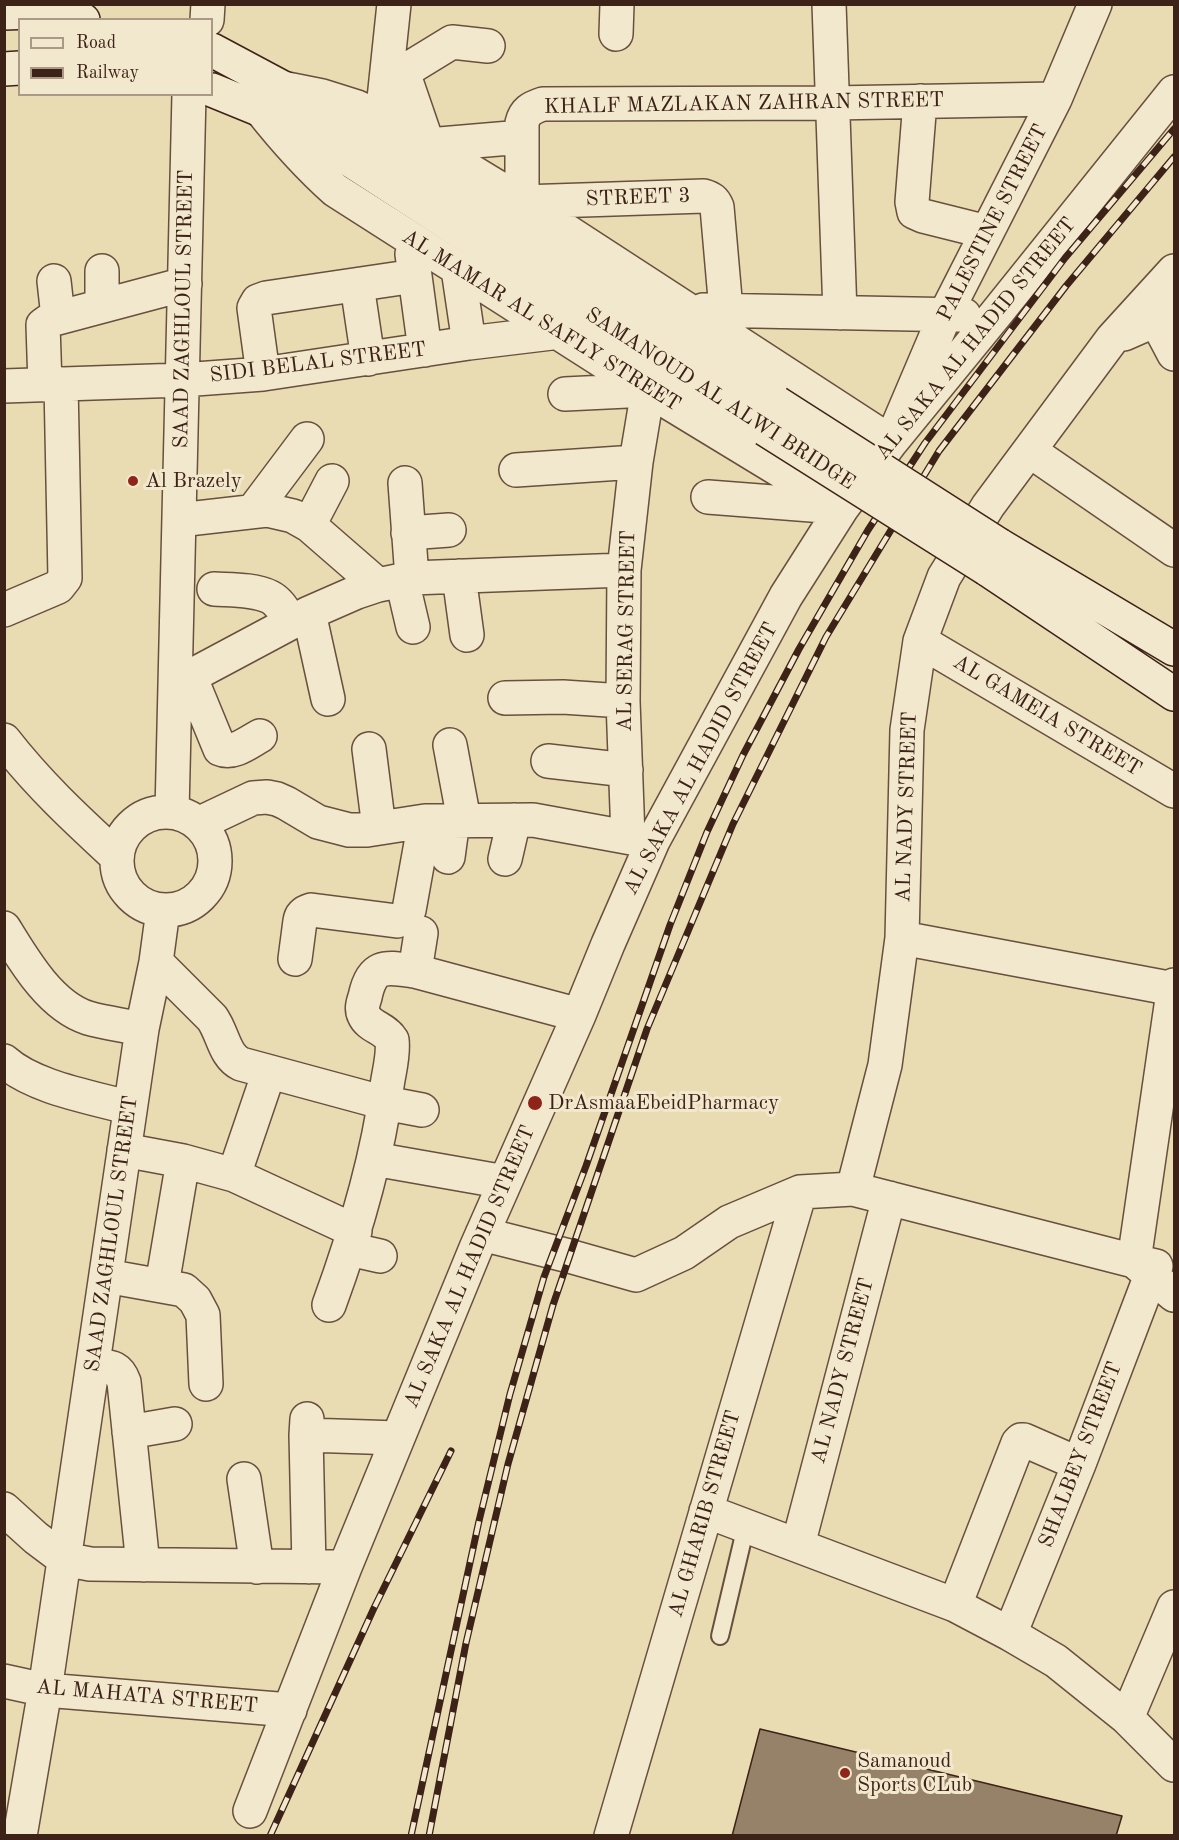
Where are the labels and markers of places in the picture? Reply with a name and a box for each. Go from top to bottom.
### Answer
place label: Al Brazely [145,468,242,494]
marker: Al Brazely [126,474,140,488]
place label: DrAsmaaEbeidPharmacy [548,1090,779,1116]
marker: DrAsmaaEbeidPharmacy [526,1094,544,1112]
place label: Samanoud Sports CLub [857,1748,972,1798]
marker: Samanoud Sports CLub [838,1766,852,1780]

